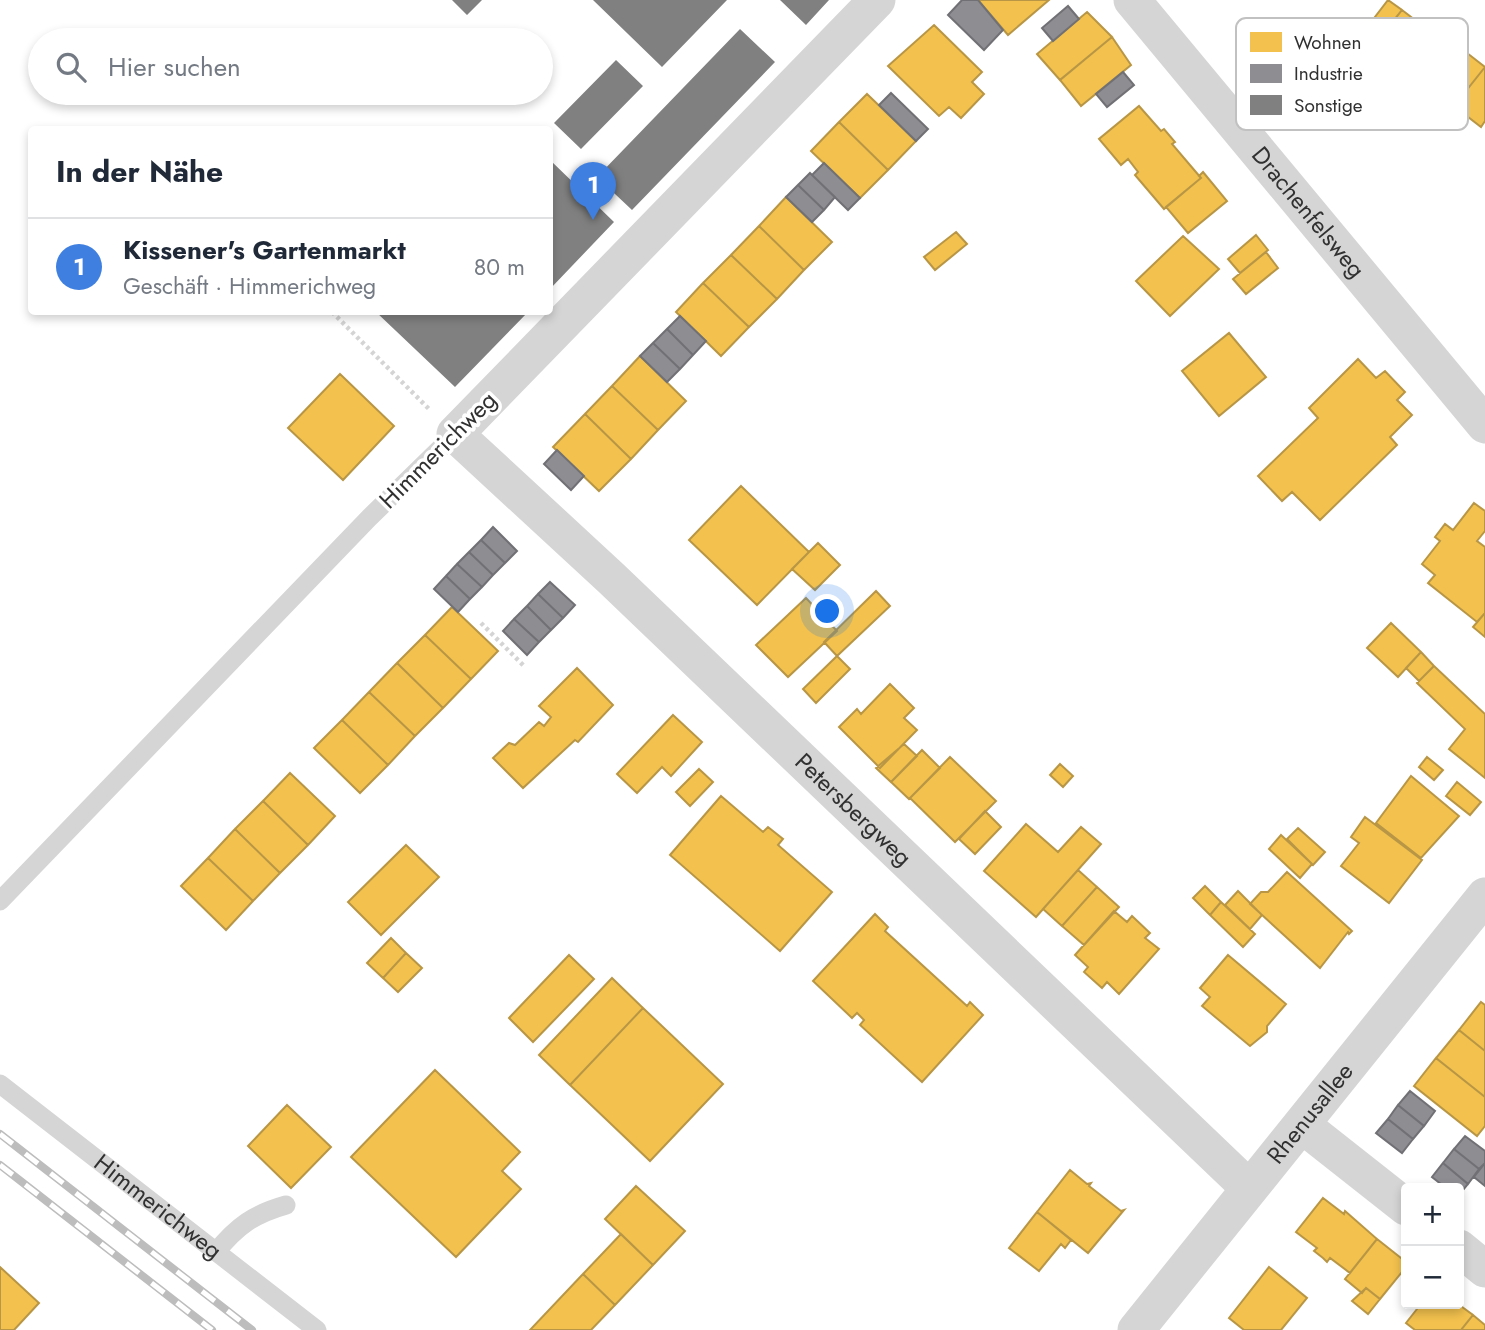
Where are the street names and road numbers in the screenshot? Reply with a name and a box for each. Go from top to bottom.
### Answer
street label: Drachenfelsweg [1244,139,1374,285]
street label: Himmerichweg [371,383,504,516]
street label: Petersbergweg [787,745,920,874]
street label: Rhenusallee [1258,1055,1361,1171]
street label: Himmerichweg [87,1145,230,1267]

